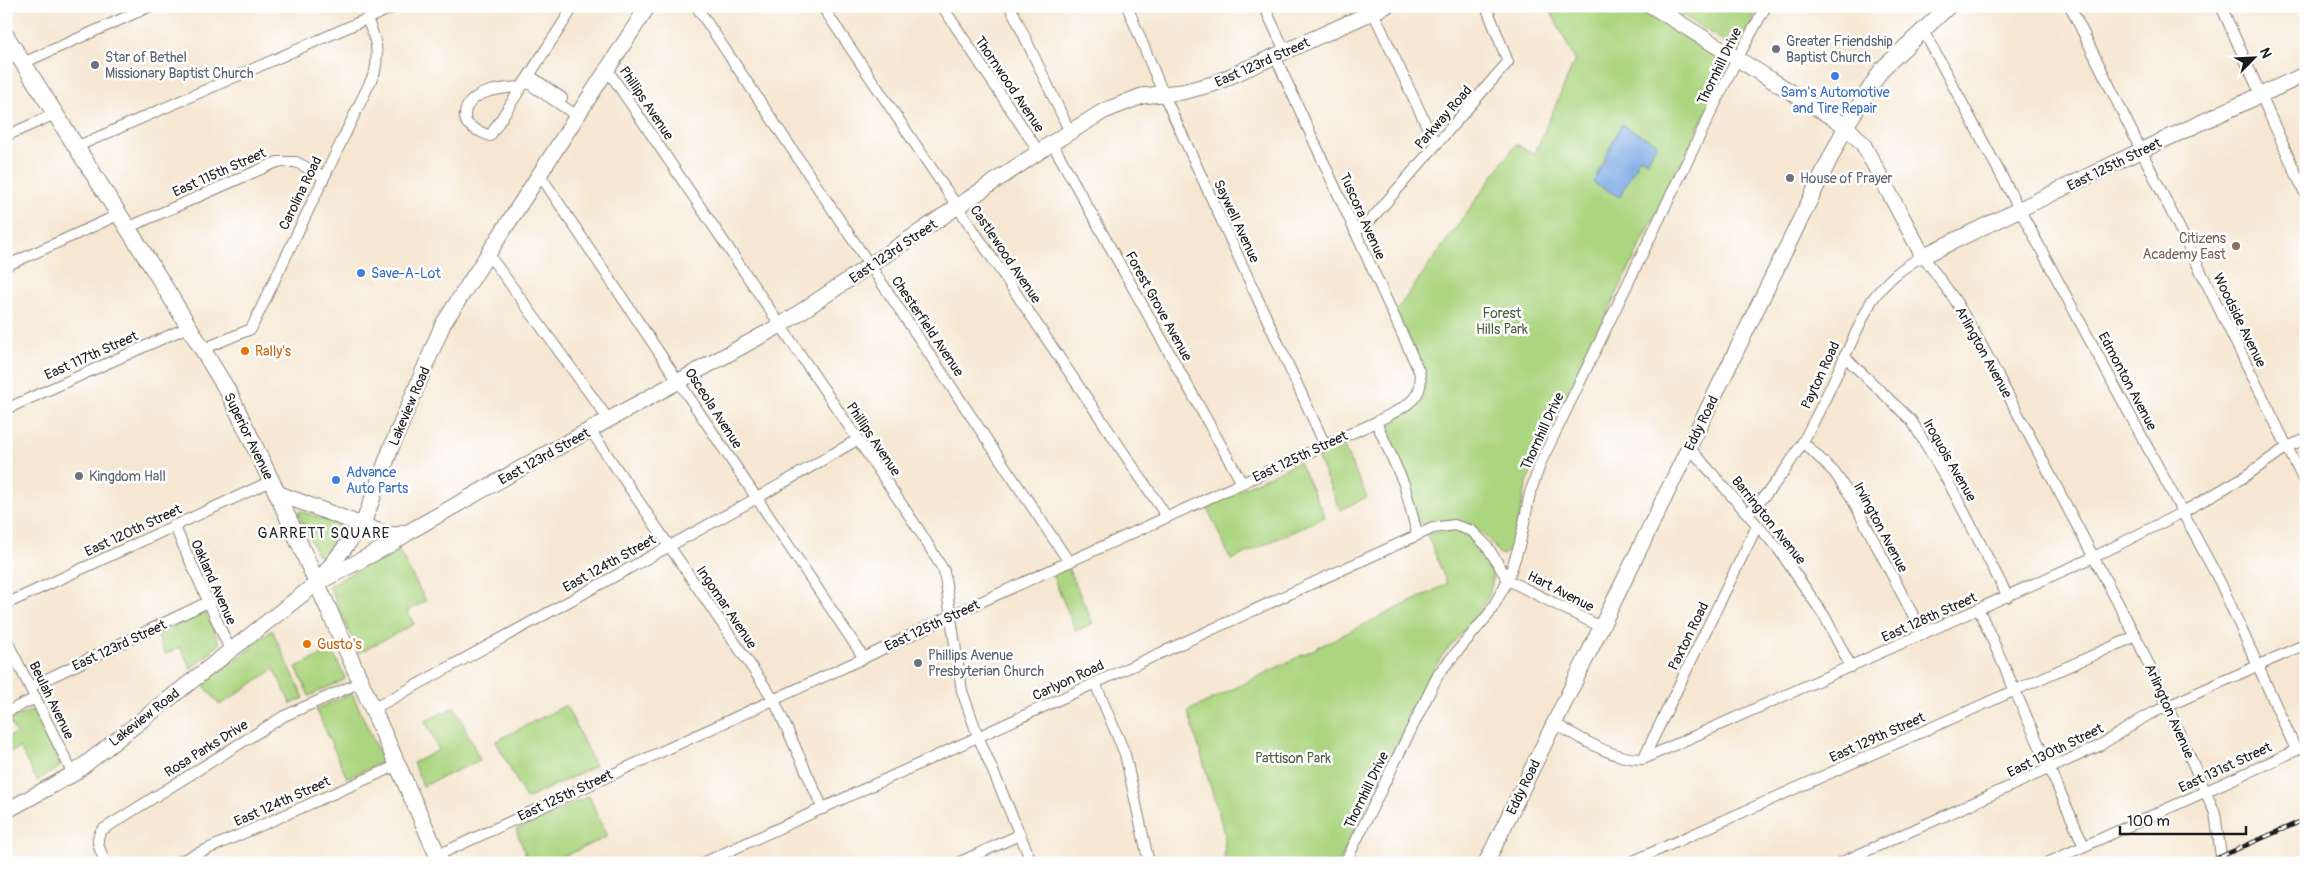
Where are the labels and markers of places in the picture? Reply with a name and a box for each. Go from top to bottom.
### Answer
place label: Greater Friendship Baptist Church [1786,33,1893,66]
marker: Greater Friendship Baptist Church [1770,43,1782,55]
place label: Star of Bethel Missionary Baptist Church [105,49,253,82]
marker: Star of Bethel Missionary Baptist Church [89,59,101,71]
marker: Sam's Automotive and Tire Repair [1829,70,1841,82]
place label: Sam's Automotive and Tire Repair [1780,84,1890,117]
place label: House of Prayer [1800,170,1893,187]
marker: House of Prayer [1784,172,1796,184]
place label: Citizens Academy East [2142,230,2227,263]
marker: Citizens Academy East [2230,240,2242,252]
place label: Save-A-Lot [371,265,441,282]
marker: Save-A-Lot [355,267,367,279]
place label: Rally's [255,343,292,360]
marker: Rally's [239,345,251,357]
place label: Advance Auto Parts [346,464,409,497]
place label: Kingdom Hall [89,468,166,485]
marker: Kingdom Hall [73,470,85,482]
marker: Advance Auto Parts [330,474,342,486]
place label: Gusto's [317,636,363,653]
marker: Gusto's [301,638,313,650]
place label: Phillips Avenue Presbyterian Church [928,647,1044,680]
marker: Phillips Avenue Presbyterian Church [912,657,924,669]

